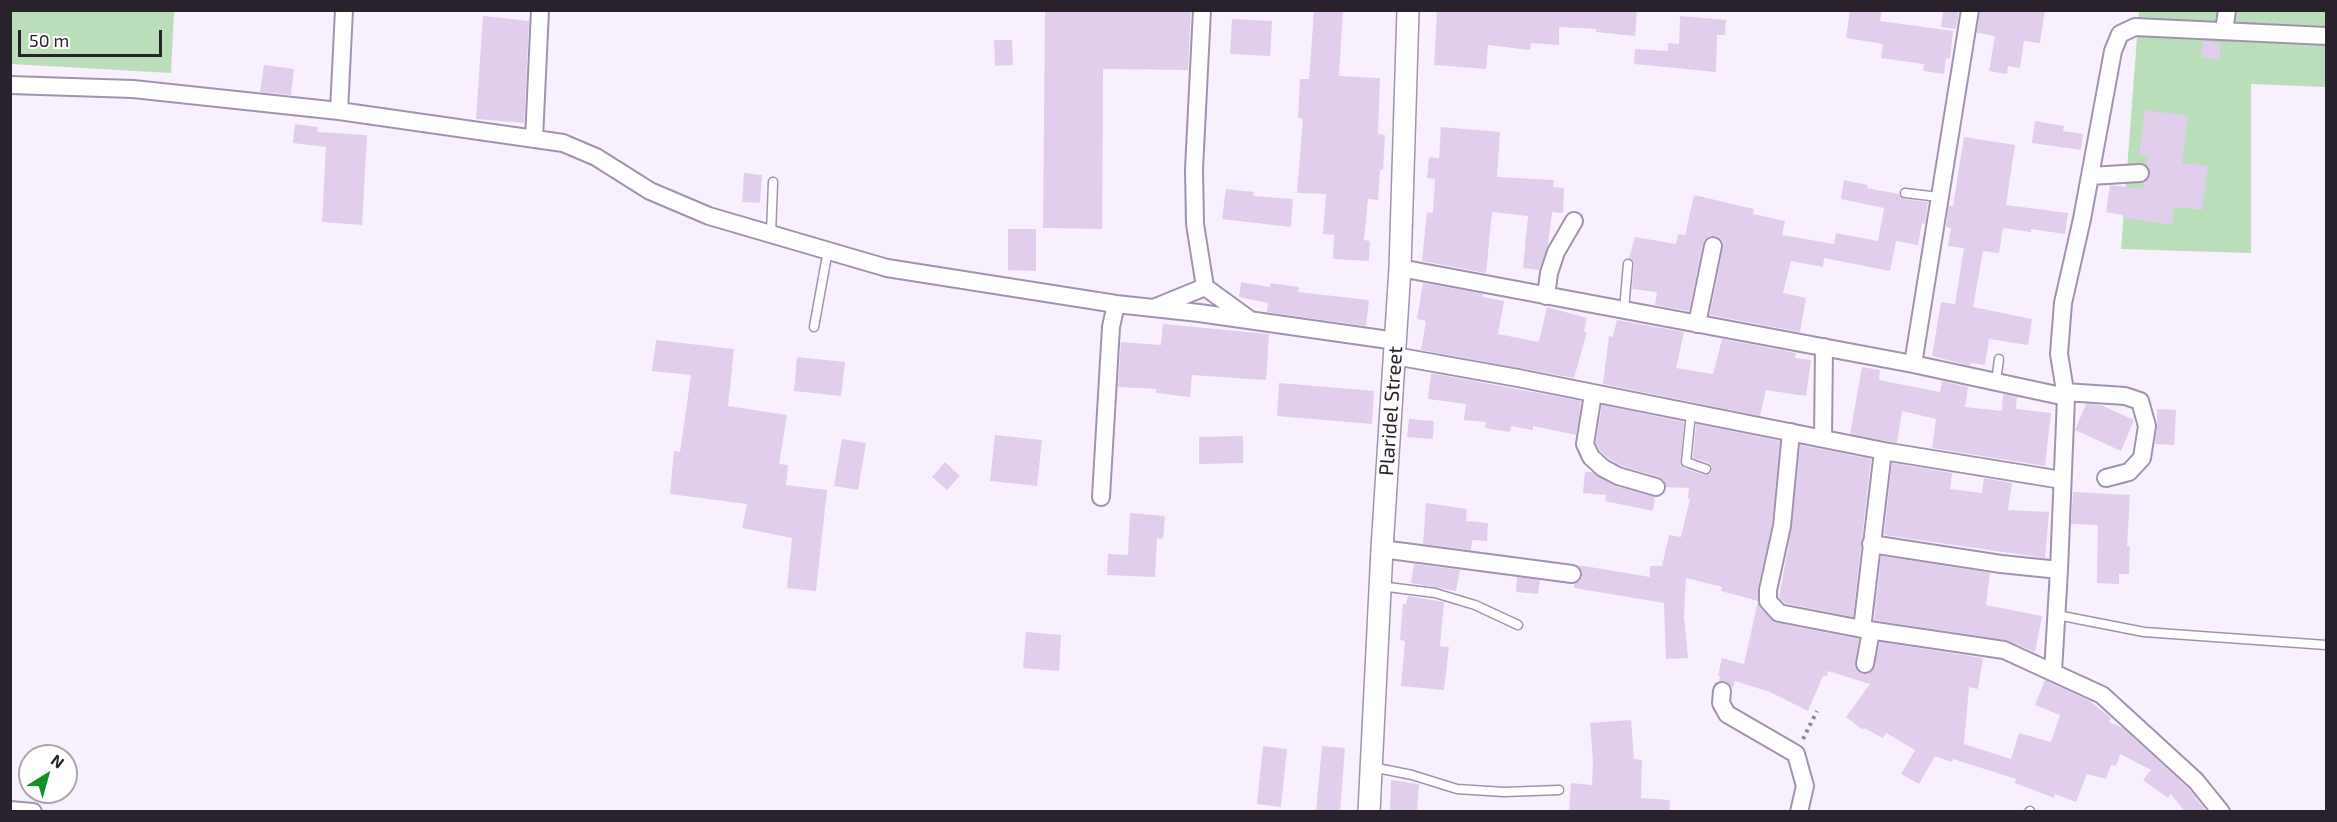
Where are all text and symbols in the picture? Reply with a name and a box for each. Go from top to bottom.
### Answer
scale bar [21,18,165,56]
text: 50 m [29,29,69,51]
street label: Plaridel Street [1374,345,1408,477]
north arrow [18,744,78,804]
text: N [48,750,68,772]

